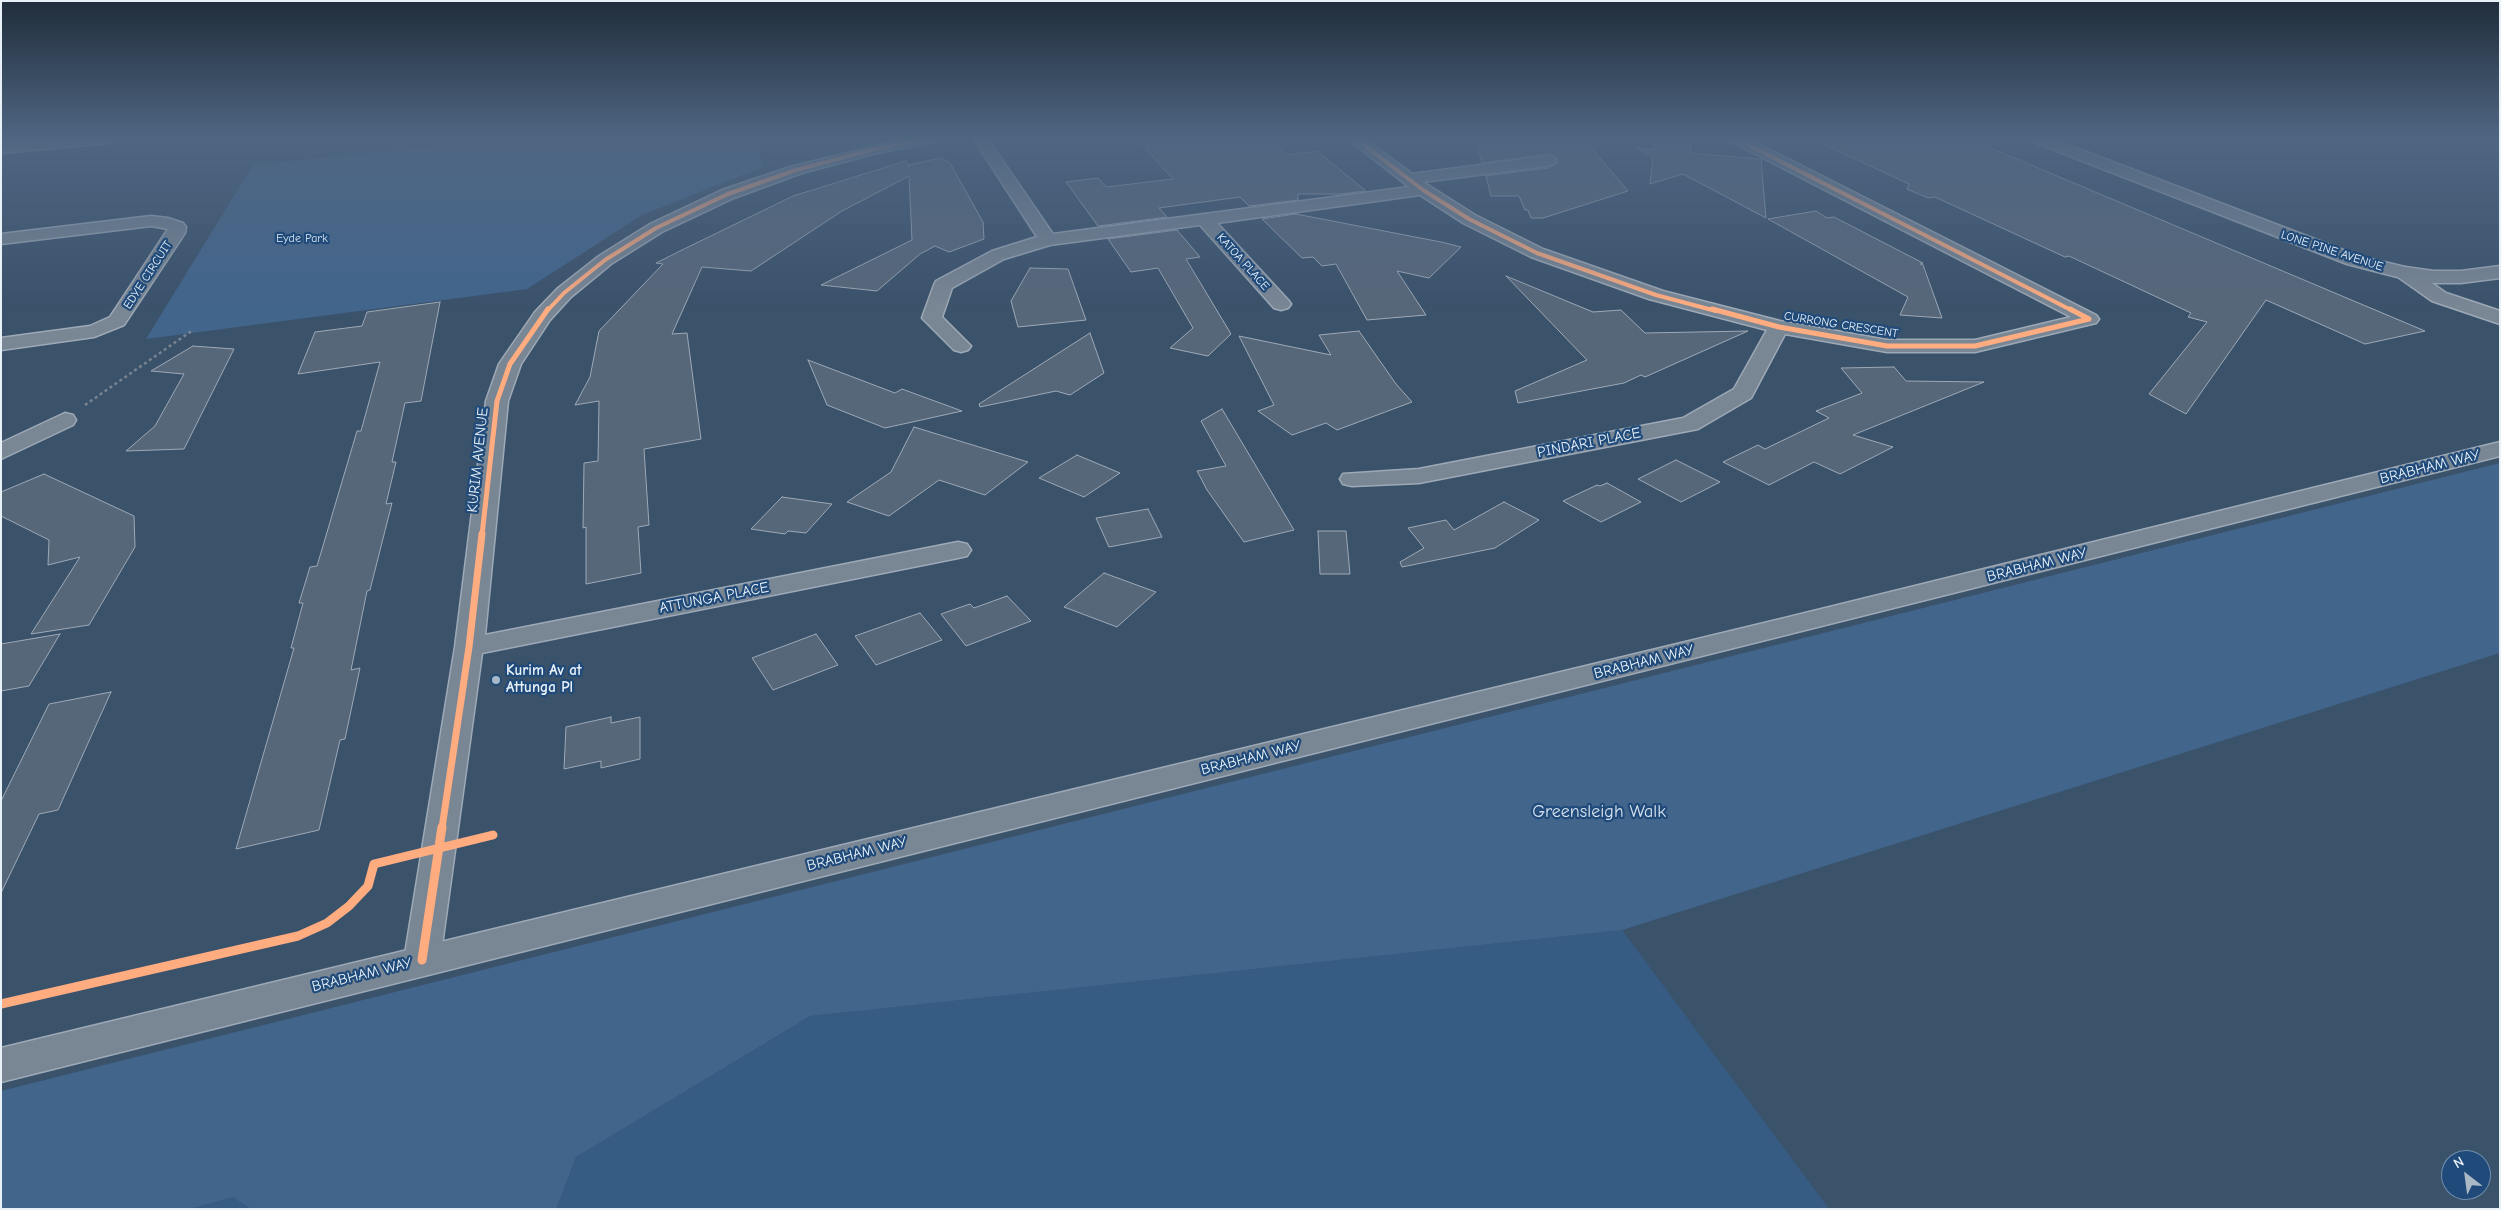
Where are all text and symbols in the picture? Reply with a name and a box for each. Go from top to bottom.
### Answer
street label: LONE PINE AVENUE [2279,228,2385,274]
street label: KATOA PLACE [1214,231,1272,293]
park label: Eyde Park [276,232,328,246]
street label: EDYE CIRCUIT [121,238,175,312]
street label: CURRONG CRESCENT [1783,309,1899,341]
street label: KURIM AVENUE [464,407,492,513]
street label: PINDARI PLACE [1536,424,1642,462]
street label: BRABHAM WAY [2378,446,2482,488]
street label: BRABHAM WAY [1985,544,2089,586]
street label: ATTUNGA PLACE [658,579,770,617]
street label: BRABHAM WAY [1592,641,1696,683]
place label: Kurim Av at Attunga Pl [506,662,582,697]
marker: Kurim Av at Attunga Pl [490,674,502,686]
street label: BRABHAM WAY [1199,737,1303,779]
park label: Greensleigh Walk [1532,801,1666,823]
street label: BRABHAM WAY [805,833,909,875]
street label: BRABHAM WAY [310,954,414,996]
north arrow [2441,1150,2491,1200]
text: N [2451,1153,2467,1172]

